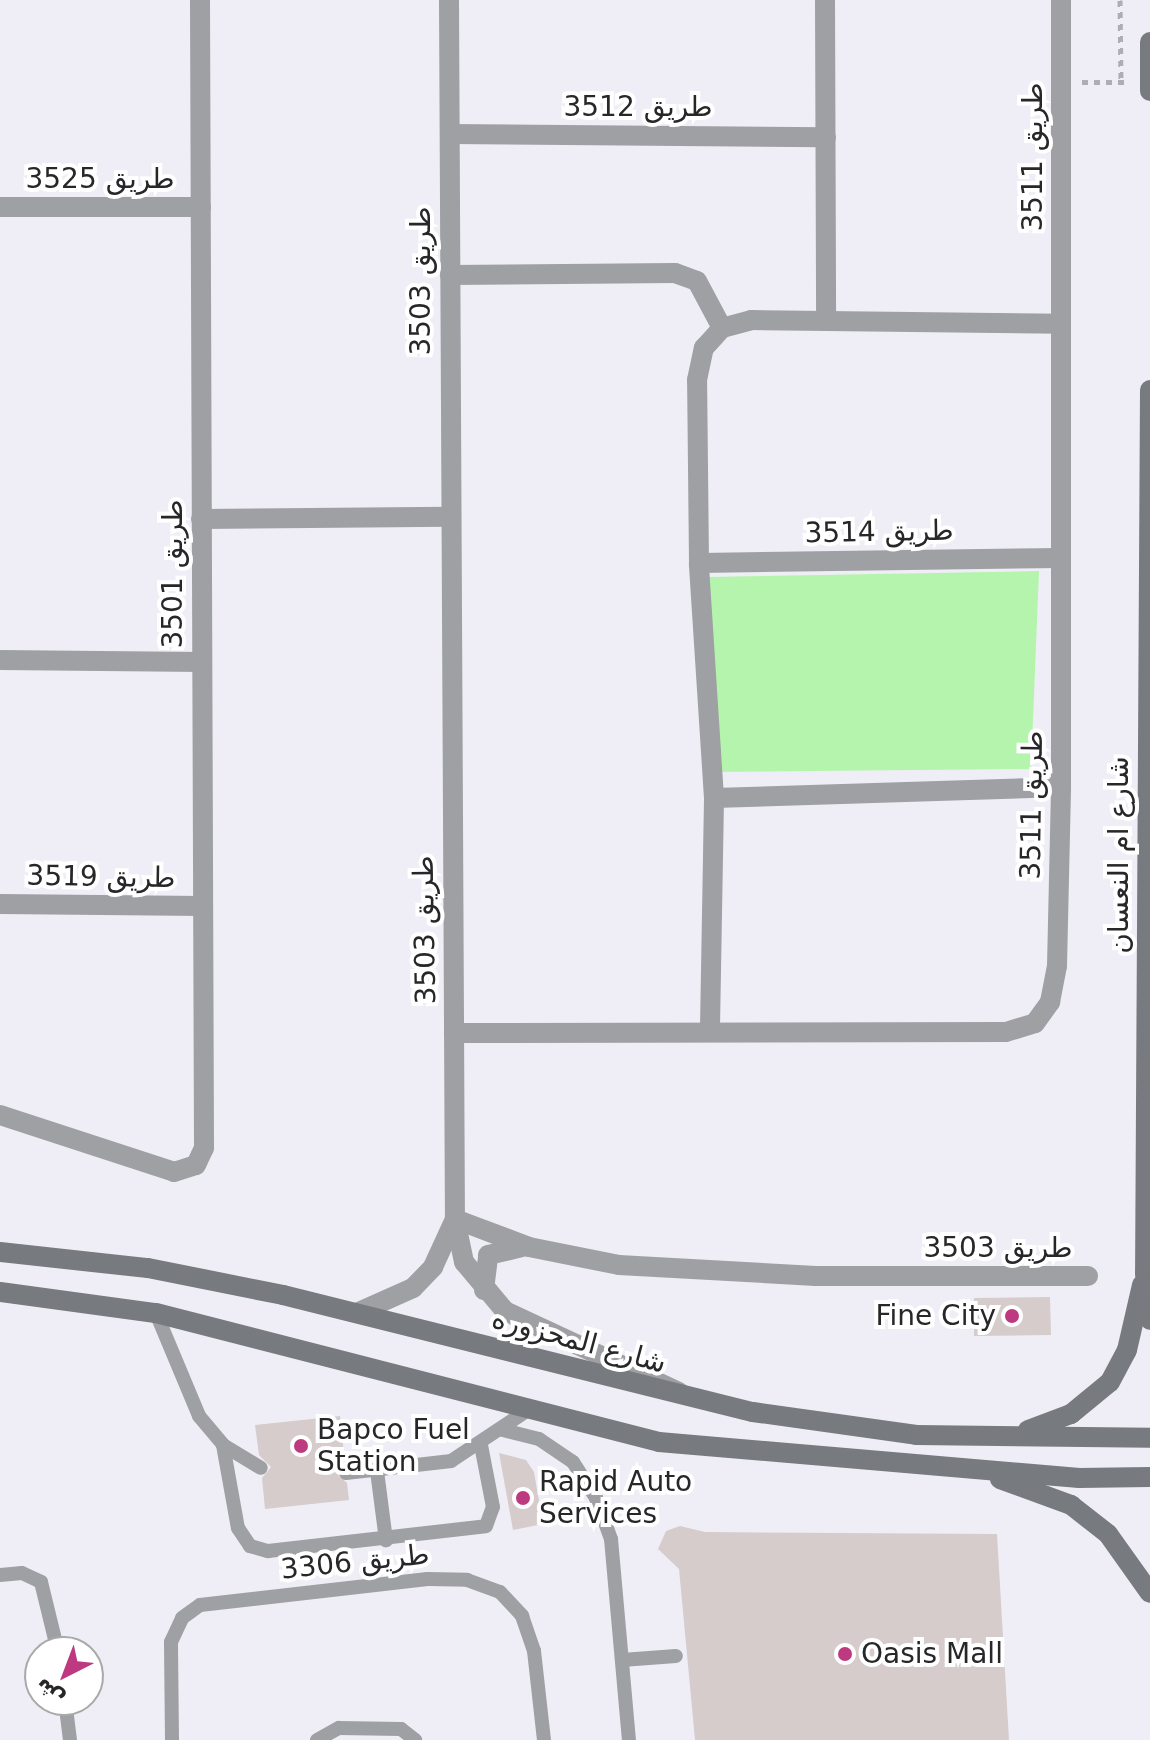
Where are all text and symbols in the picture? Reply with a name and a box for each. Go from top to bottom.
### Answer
street label: طريق 3511 [1016,82,1050,232]
street label: طريق 3512 [563,90,713,124]
street label: طريق 3525 [25,162,175,196]
street label: طريق 3503 [404,206,438,356]
street label: طريق 3501 [156,499,190,649]
street label: طريق 3514 [804,514,954,550]
street label: طريق 3511 [1014,730,1050,880]
street label: شارع ام النعسان [1102,756,1136,954]
street label: طريق 3503 [407,855,443,1005]
street label: طريق 3519 [26,859,176,895]
street label: طريق 3503 [923,1231,1073,1265]
place label: Fine City [875,1299,996,1333]
street label: شارع المحزوره [488,1302,670,1380]
marker: Fine City [1003,1307,1021,1325]
place label: Bapco Fuel Station [317,1413,470,1479]
marker: Bapco Fuel Station [292,1437,310,1455]
place label: Rapid Auto Services [539,1465,692,1531]
marker: Rapid Auto Services [514,1489,532,1507]
street label: طريق 3306 [279,1538,431,1586]
north arrow [24,1636,104,1716]
place label: Oasis Mall [861,1637,1003,1671]
marker: Oasis Mall [836,1645,854,1663]
text: ش [29,1673,69,1712]

